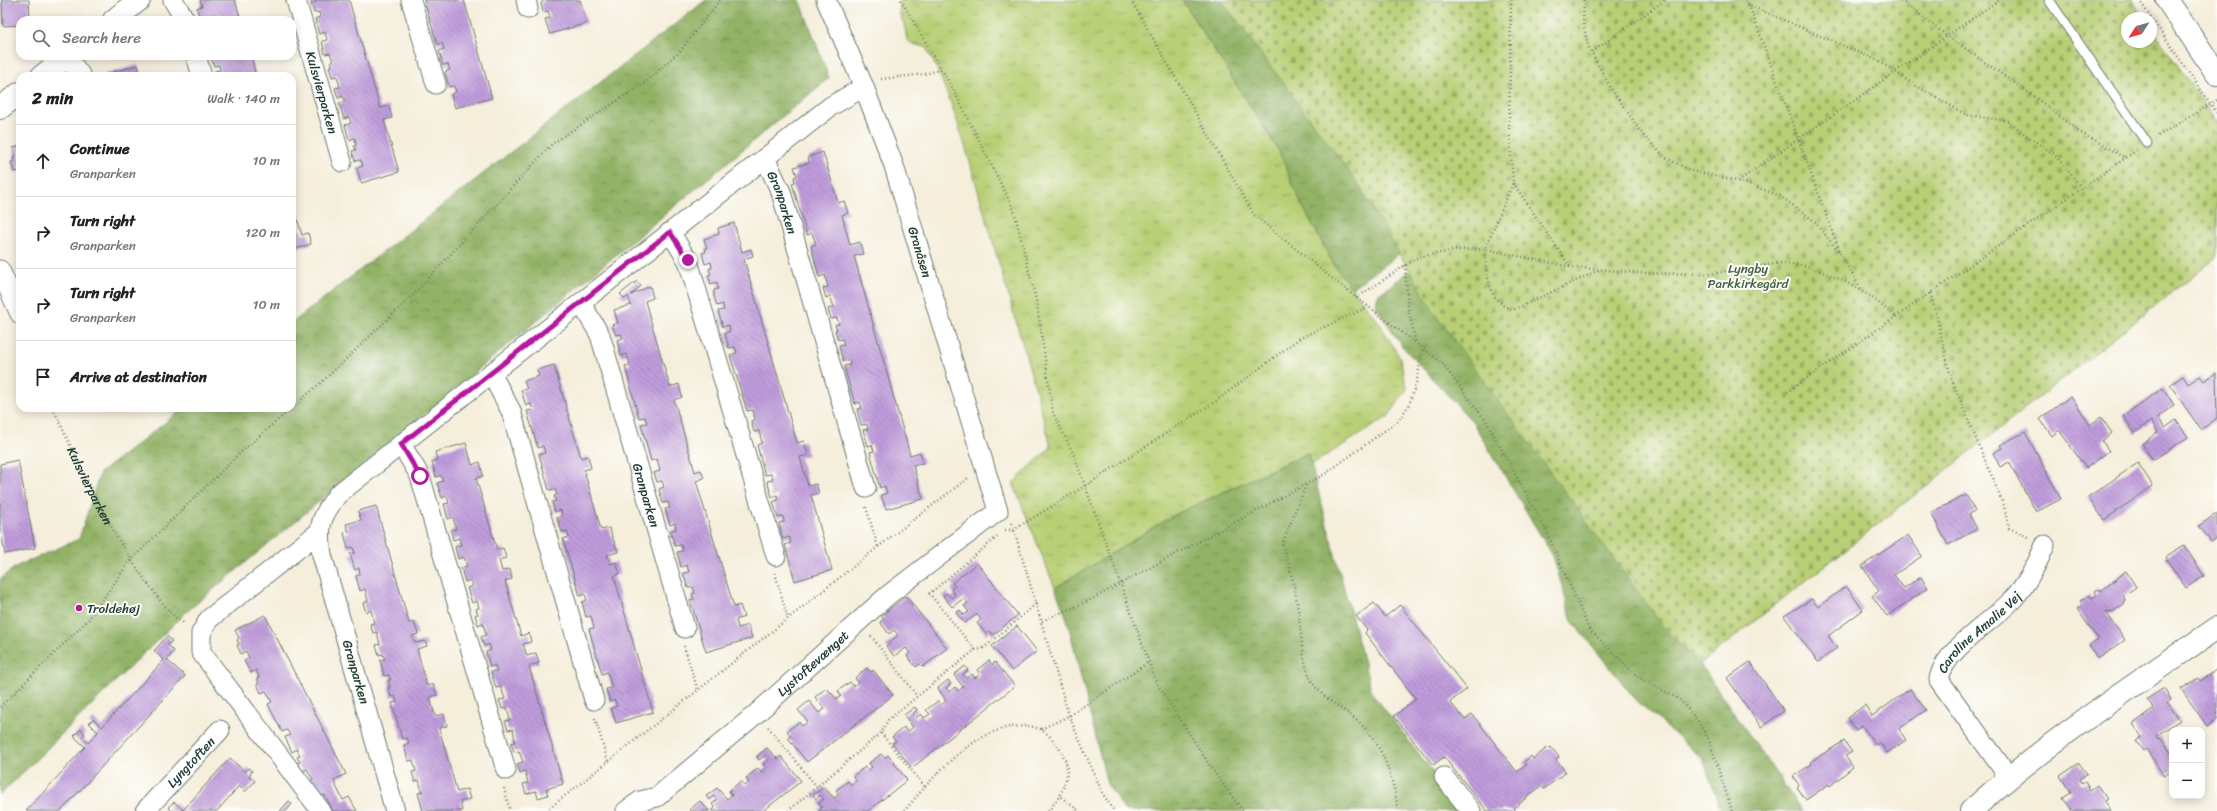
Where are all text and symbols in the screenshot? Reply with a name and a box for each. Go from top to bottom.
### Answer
north arrow [2121,12,2157,48]
search box [16,16,296,60]
text: Search here [62,25,141,51]
icon: search [30,27,52,49]
street label: Kulsvierparken [300,48,345,136]
text: 2 min [32,83,73,113]
text: Walk · 140 m [207,87,280,110]
text: Continue [70,136,130,162]
text: 10 m [253,149,280,172]
icon: ahead [32,150,54,172]
text: Granparken [70,162,136,185]
street label: Granparken [761,167,804,237]
text: Turn right [70,208,135,234]
text: 120 m [245,221,280,244]
icon: right [32,222,54,244]
street label: Granåsen [901,224,939,280]
text: Granparken [70,234,136,257]
route end [679,251,697,269]
park label: Lyngby Parkkirkegård [1708,257,1790,295]
text: Turn right [70,280,135,306]
text: 10 m [253,293,280,316]
icon: right [32,294,54,316]
text: Granparken [70,306,136,329]
text: Arrive at destination [70,364,207,390]
icon: arrive [32,366,54,388]
street label: Kulsvierparken [61,442,120,529]
street label: Granparken [626,460,667,530]
route start [411,467,429,485]
street label: Caroline Amalie Vej [1931,585,2028,677]
place label: Troldehøj [87,597,141,620]
marker: Troldehøj [74,603,84,613]
street label: Lystoftevænget [771,624,854,702]
street label: Granparken [336,637,376,707]
map controls [2169,727,2205,799]
button: + [2169,727,2205,763]
street label: Lyngtoften [161,731,220,793]
button: − [2169,763,2205,799]

